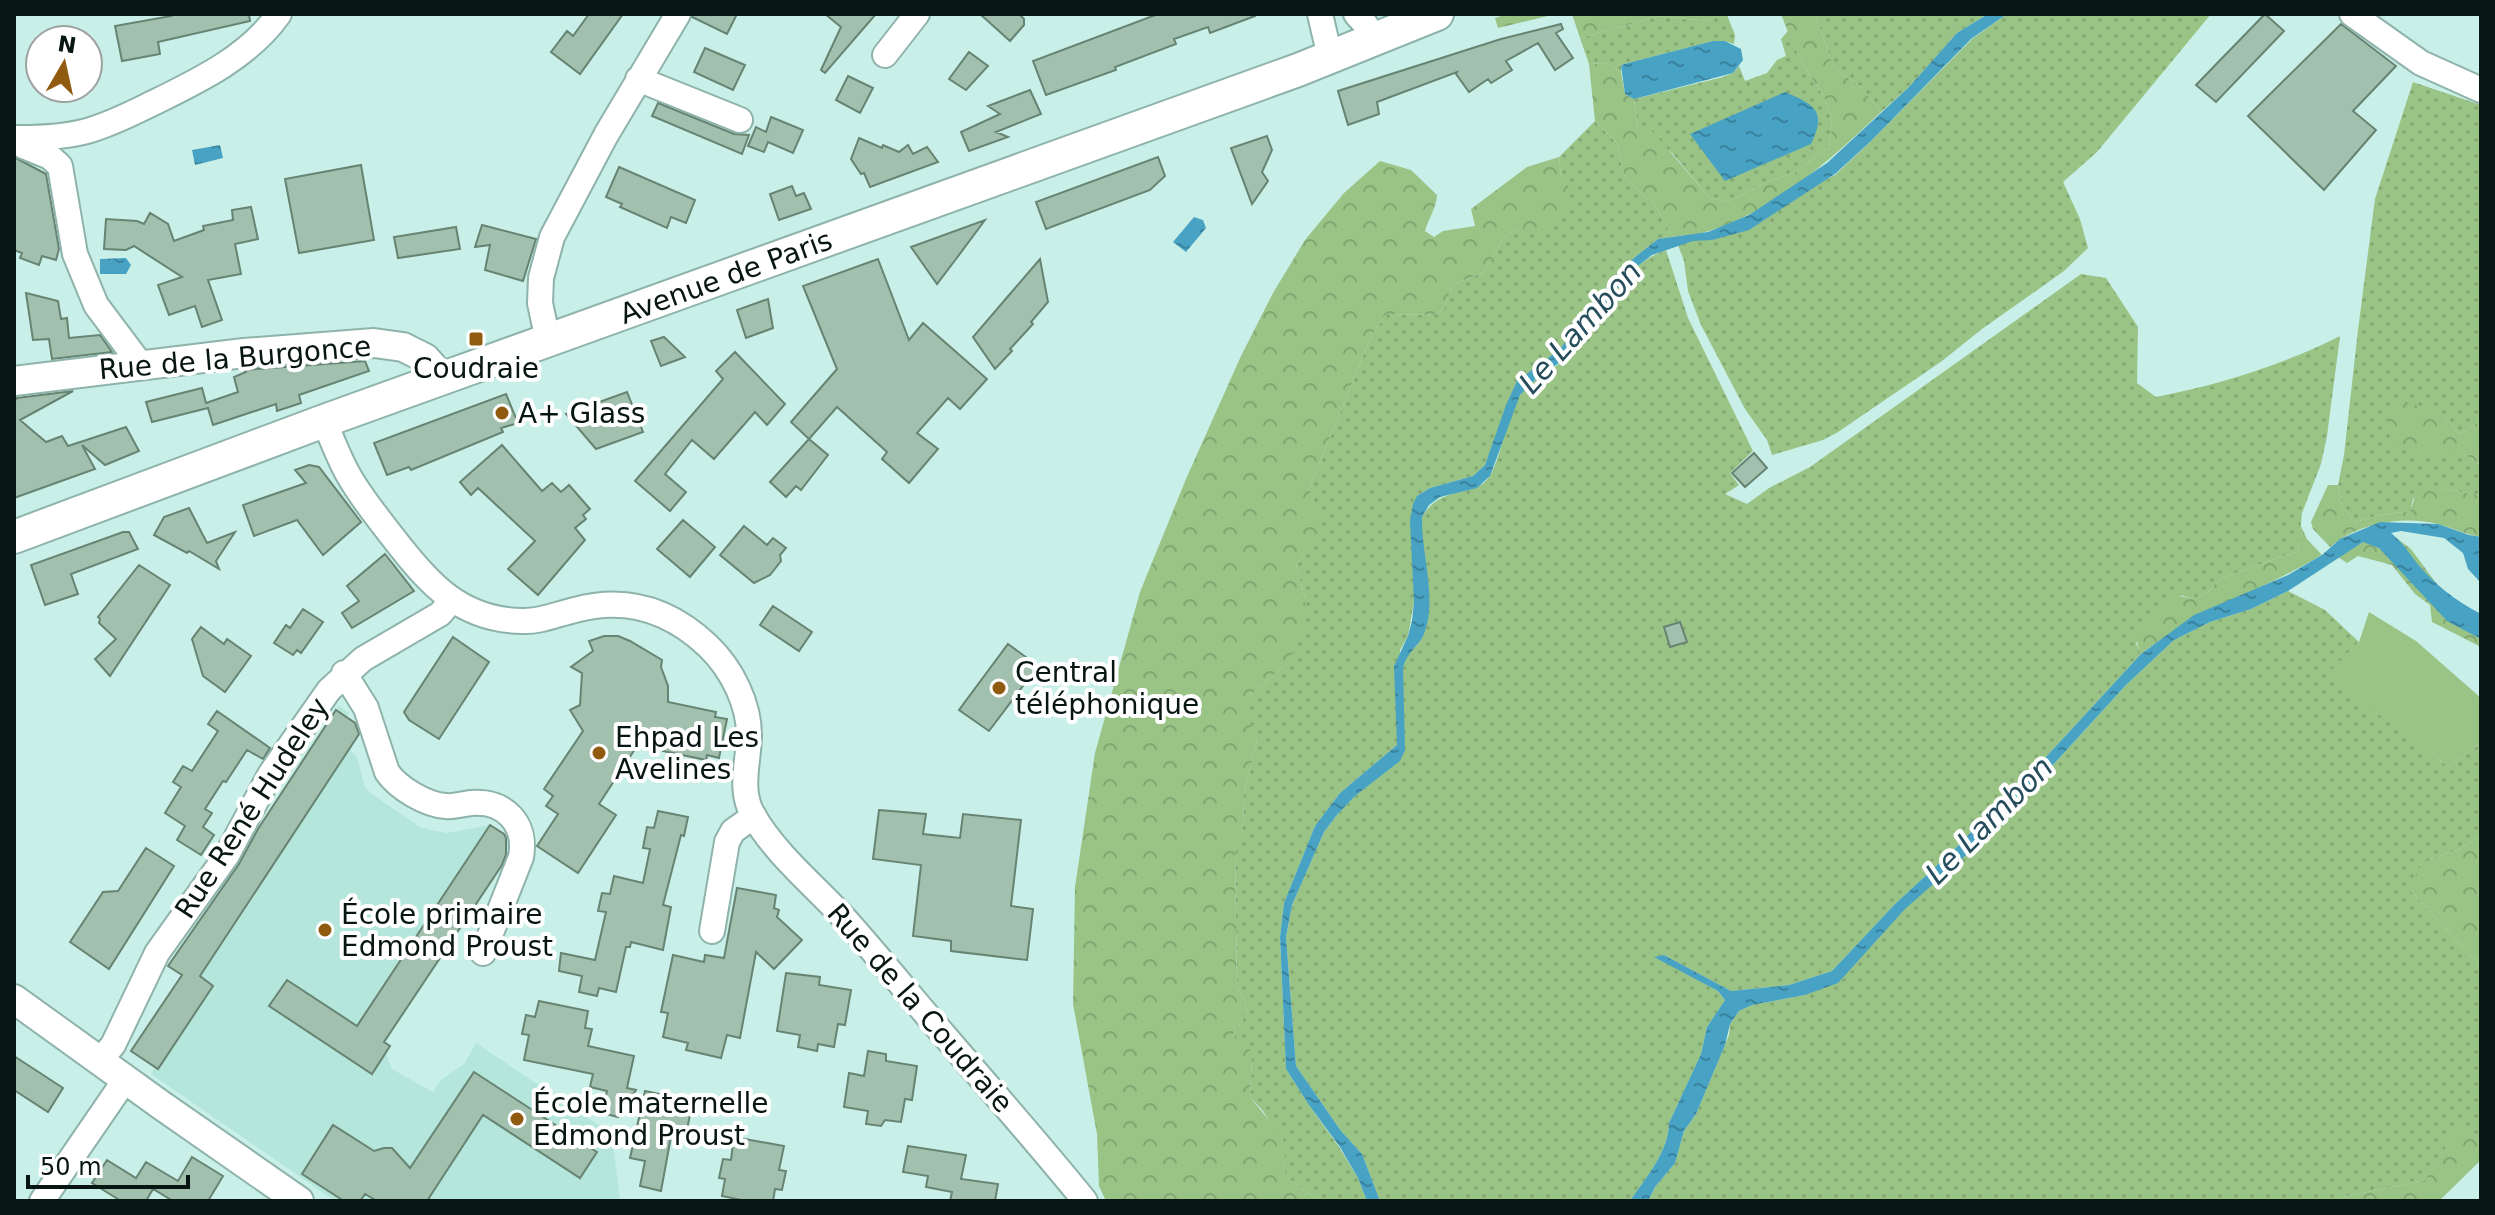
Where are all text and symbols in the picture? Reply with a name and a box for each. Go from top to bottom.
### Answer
north arrow [24,24,104,104]
text: N [56,31,78,59]
street label: Avenue de Paris [615,223,837,331]
water label: Le Lambon [1512,254,1648,400]
street label: Rue de la Burgonce [98,330,372,386]
marker: Coudraie [467,330,485,348]
place label: Coudraie [413,352,539,385]
place label: A+ Glass [518,397,645,430]
marker: A+ Glass [493,404,511,422]
place label: Central téléphonique [1015,656,1199,721]
marker: Central téléphonique [990,679,1008,697]
street label: Rue René Hudeley [168,691,336,925]
place label: Ehpad Les Avelines [615,721,759,786]
marker: Ehpad Les Avelines [590,744,608,762]
water label: Le Lambon [1918,749,2060,891]
place label: École primaire Edmond Proust [341,897,553,963]
street label: Rue de la Coudraie [820,897,1020,1119]
marker: École primaire Edmond Proust [316,921,334,939]
place label: École maternelle Edmond Proust [533,1086,769,1152]
marker: École maternelle Edmond Proust [508,1110,526,1128]
scale bar [28,1139,188,1189]
text: 50 m [40,1153,102,1181]

